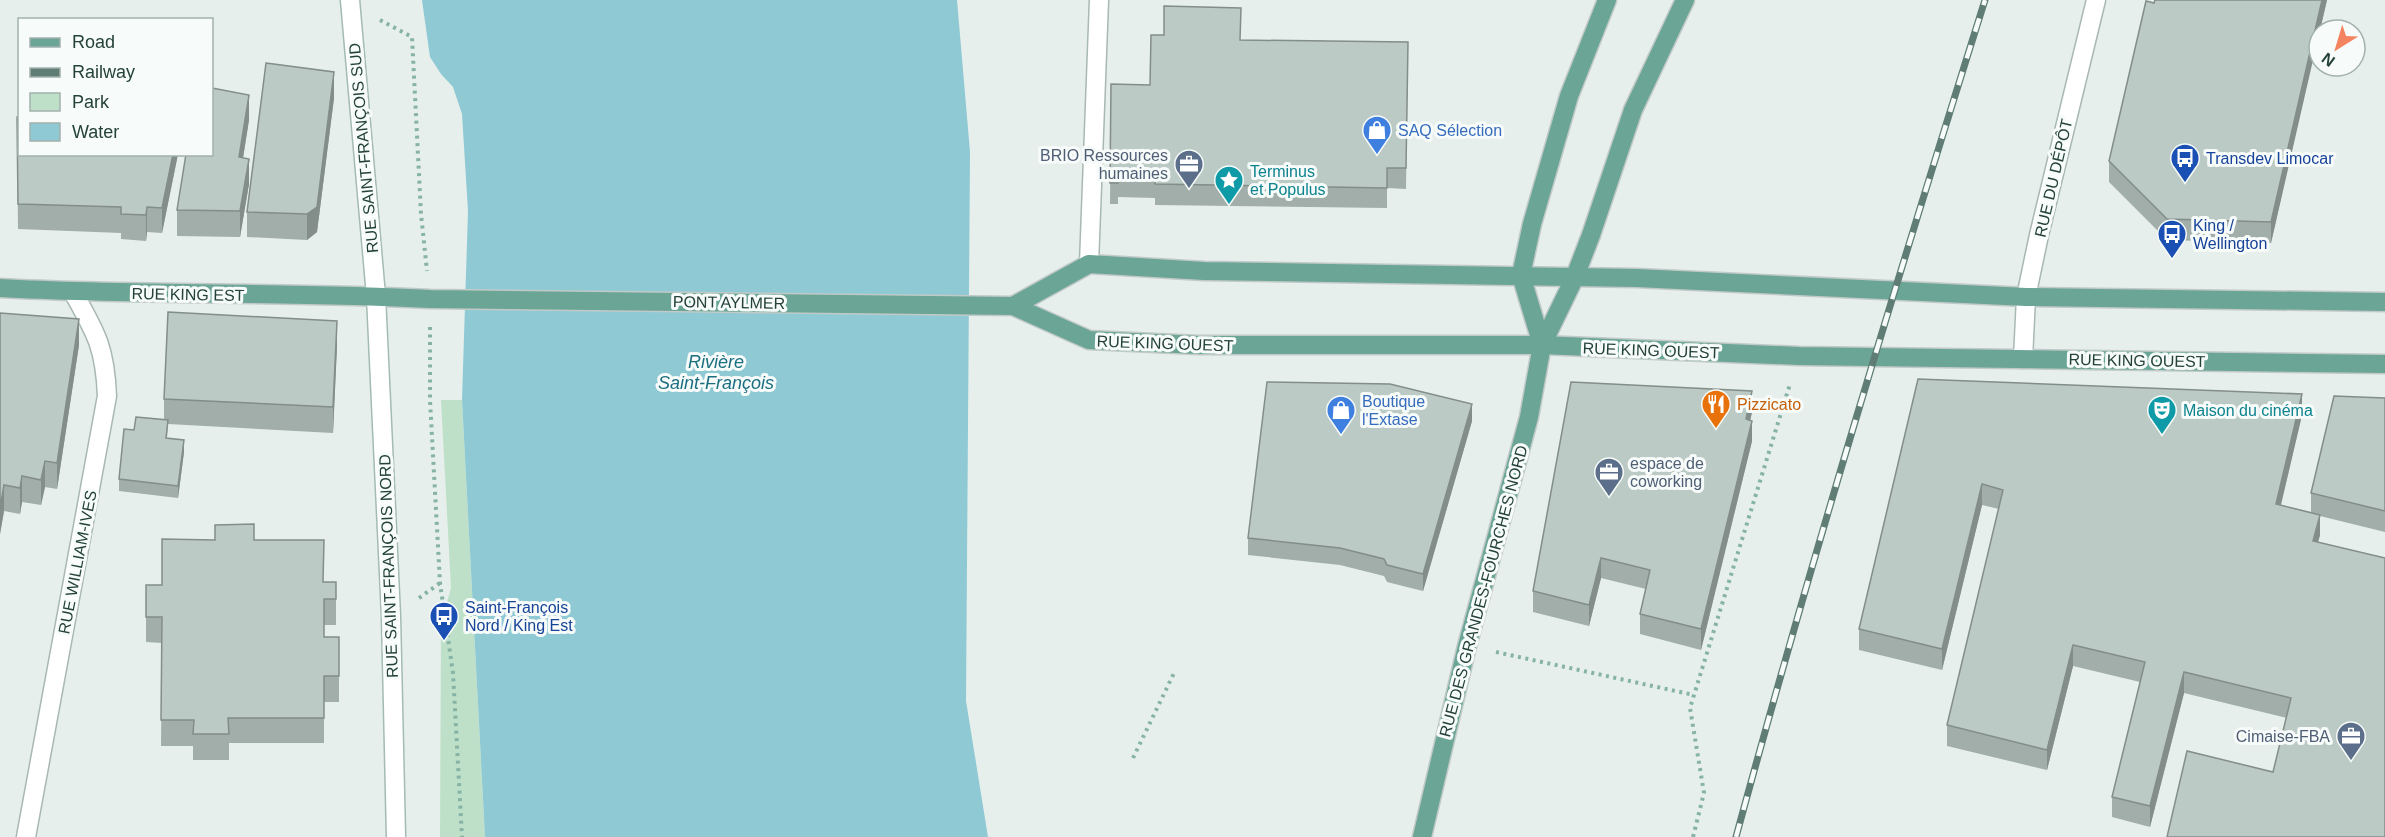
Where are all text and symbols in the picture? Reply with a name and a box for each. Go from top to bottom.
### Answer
legend [18,18,213,156]
north arrow [2307,18,2367,78]
text: Road [72,32,115,52]
street label: RUE SAINT-FRANÇOIS SUD [346,42,381,254]
text: N [2319,49,2338,70]
text: Railway [72,62,135,82]
text: Park [72,92,110,112]
shop icon: SAQ Sélection [1361,114,1393,156]
street label: RUE DU DÉPÔT [2031,117,2075,239]
text: Water [72,122,119,142]
place label: SAQ Sélection [1398,122,1502,139]
bus stop icon: Transdev Limocar [2169,142,2201,184]
place label: BRIO Ressources humaines [1040,147,1168,182]
office icon: BRIO Ressources humaines [1173,148,1205,190]
place label: Transdev Limocar [2206,150,2334,167]
place label: Terminus et Populus [1250,163,1326,198]
place icon: Terminus et Populus [1213,164,1245,206]
place label: King / Wellington [2193,217,2267,252]
bus stop icon: King / Wellington [2156,218,2188,260]
street label: RUE KING EST [131,285,245,304]
street label: PONT AYLMER [673,293,785,312]
street label: RUE KING OUEST [1096,333,1234,354]
street label: RUE KING OUEST [1582,340,1720,361]
street label: RUE KING OUEST [2068,351,2206,370]
water label: Rivière Saint-François [658,352,774,393]
restaurant icon: Pizzicato [1700,388,1732,430]
place label: Boutique l'Extase [1362,393,1425,428]
shop icon: Boutique l'Extase [1325,394,1357,436]
theatre icon: Maison du cinéma [2146,394,2178,436]
place label: Pizzicato [1737,396,1801,413]
place label: Maison du cinéma [2183,402,2313,419]
street label: RUE DES GRANDES-FOURCHES NORD [1436,443,1531,739]
street label: RUE SAINT-FRANÇOIS NORD [376,454,401,678]
place label: espace de coworking [1630,455,1704,490]
office icon: espace de coworking [1593,456,1625,498]
street label: RUE WILLIAM-IVES [55,489,100,635]
place label: Saint-François Nord / King Est [465,599,573,634]
bus stop icon: Saint-François Nord / King Est [428,600,460,642]
office icon: Cimaise-FBA [2335,720,2367,762]
place label: Cimaise-FBA [2236,728,2330,745]

